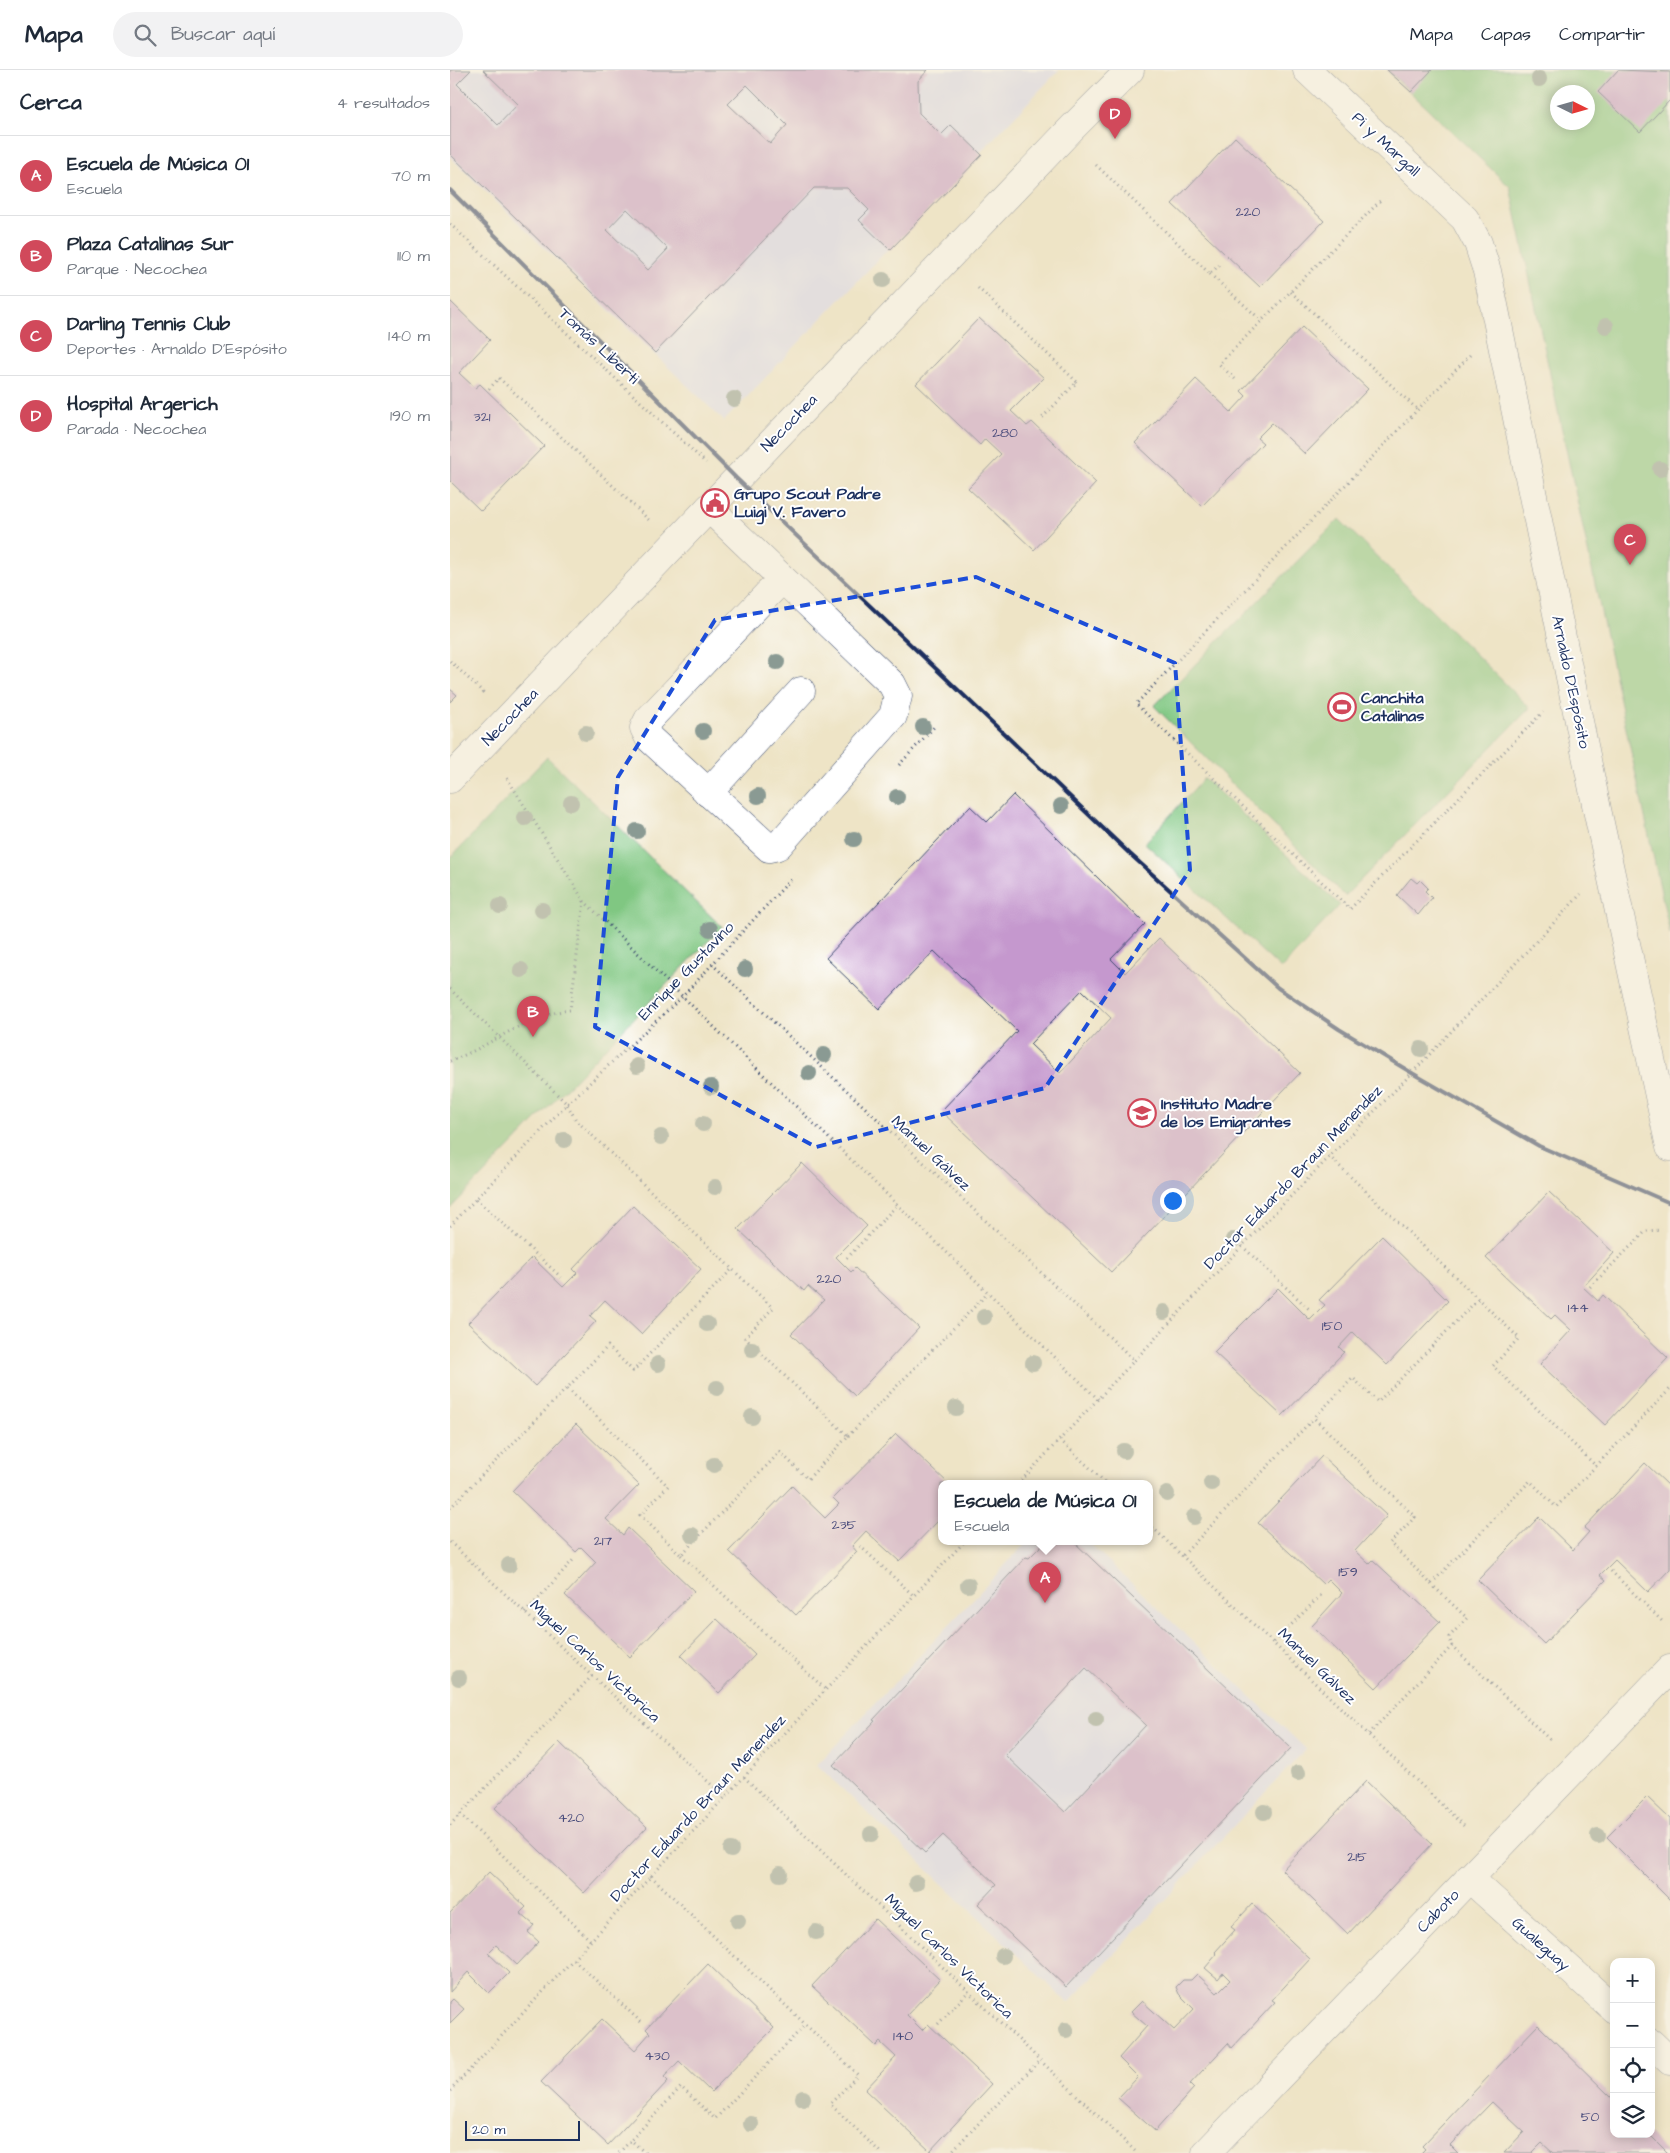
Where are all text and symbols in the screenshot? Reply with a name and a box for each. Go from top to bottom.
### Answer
search box [113,12,463,57]
text: Mapa [25,18,83,52]
icon: search [131,21,159,49]
text: Buscar aquí [171,21,275,48]
text: Mapa [1410,22,1453,47]
text: Capas [1481,22,1531,47]
text: Compartir [1559,22,1645,47]
north arrow [1550,85,1595,130]
text: Cerca [20,88,82,117]
text: 4 resultados [337,92,430,114]
pin: D [1099,98,1131,139]
street label: Pi y Margall [1346,107,1425,182]
text: Escuela de Música 01 [67,151,249,178]
text: A [31,165,41,187]
text: 70 m [391,165,430,187]
text: Escuela [67,178,122,200]
house number: 220 [1236,202,1261,222]
text: Plaza Catalinas Sur [67,231,233,258]
text: B [30,245,42,267]
text: 110 m [397,245,430,267]
text: Parque · Necochea [67,258,207,280]
street label: Tomás Liberti [554,303,645,390]
text: Darling Tennis Club [67,311,230,338]
text: C [30,325,42,347]
text: 140 m [388,325,430,347]
text: Deportes · Arnaldo D'Espósito [67,338,287,360]
street label: Necochea [756,389,822,457]
text: Hospital Argerich [67,391,218,418]
text: D [31,405,41,427]
text: 190 m [390,405,430,427]
house number: 321 [474,407,491,427]
text: Parada · Necochea [67,418,206,440]
house number: 280 [992,423,1018,443]
place label: Grupo Scout Padre Luigi V. Favero [734,483,881,525]
public building icon: Grupo Scout Padre Luigi V. Favero [700,488,730,518]
pin: C [1614,524,1646,565]
street label: Arnaldo D'Espósito [1546,613,1596,751]
street label: Necochea [477,683,543,751]
place label: Canchita Catalinas [1361,687,1424,727]
sports icon: Canchita Catalinas [1327,692,1357,722]
street label: Enrique Gustavino [633,917,739,1025]
pin: B [517,996,549,1037]
street label: Doctor Eduardo Braun Menendez [1199,1080,1387,1274]
place label: Instituto Madre de los Emigrantes [1160,1093,1291,1135]
school or university icon: Instituto Madre de los Emigrantes [1127,1098,1157,1128]
street label: Manuel Gálvez [886,1110,976,1196]
your location [1160,1188,1186,1214]
house number: 220 [817,1269,842,1289]
house number: 144 [1568,1298,1589,1318]
house number: 150 [1322,1316,1342,1336]
popup [938,1480,1153,1545]
text: Escuela de Música 01 [954,1488,1137,1515]
house number: 235 [831,1515,857,1535]
text: Escuela [954,1515,1010,1537]
house number: 217 [594,1531,613,1551]
pin: A [1029,1562,1061,1603]
house number: 159 [1338,1562,1358,1582]
street label: Miguel Carlos Victorica [524,1595,665,1728]
street label: Manuel Gálvez [1273,1623,1361,1709]
street label: Doctor Eduardo Braun Menendez [605,1709,791,1906]
house number: 420 [558,1808,584,1828]
house number: 215 [1347,1847,1367,1867]
street label: Caboto [1412,1884,1464,1938]
street label: Miguel Carlos Victorica [879,1889,1018,2024]
street label: Gualeguay [1506,1912,1575,1977]
map controls [1610,1958,1655,2138]
button: + [1610,1958,1655,2003]
button: − [1610,2003,1655,2048]
house number: 140 [893,2026,913,2046]
house number: 430 [644,2046,670,2066]
button: locate [1610,2048,1655,2093]
button: layers [1610,2093,1655,2138]
house number: 50 [1581,2107,1600,2127]
scale bar [465,2118,580,2141]
text: 20 m [472,2120,505,2140]

